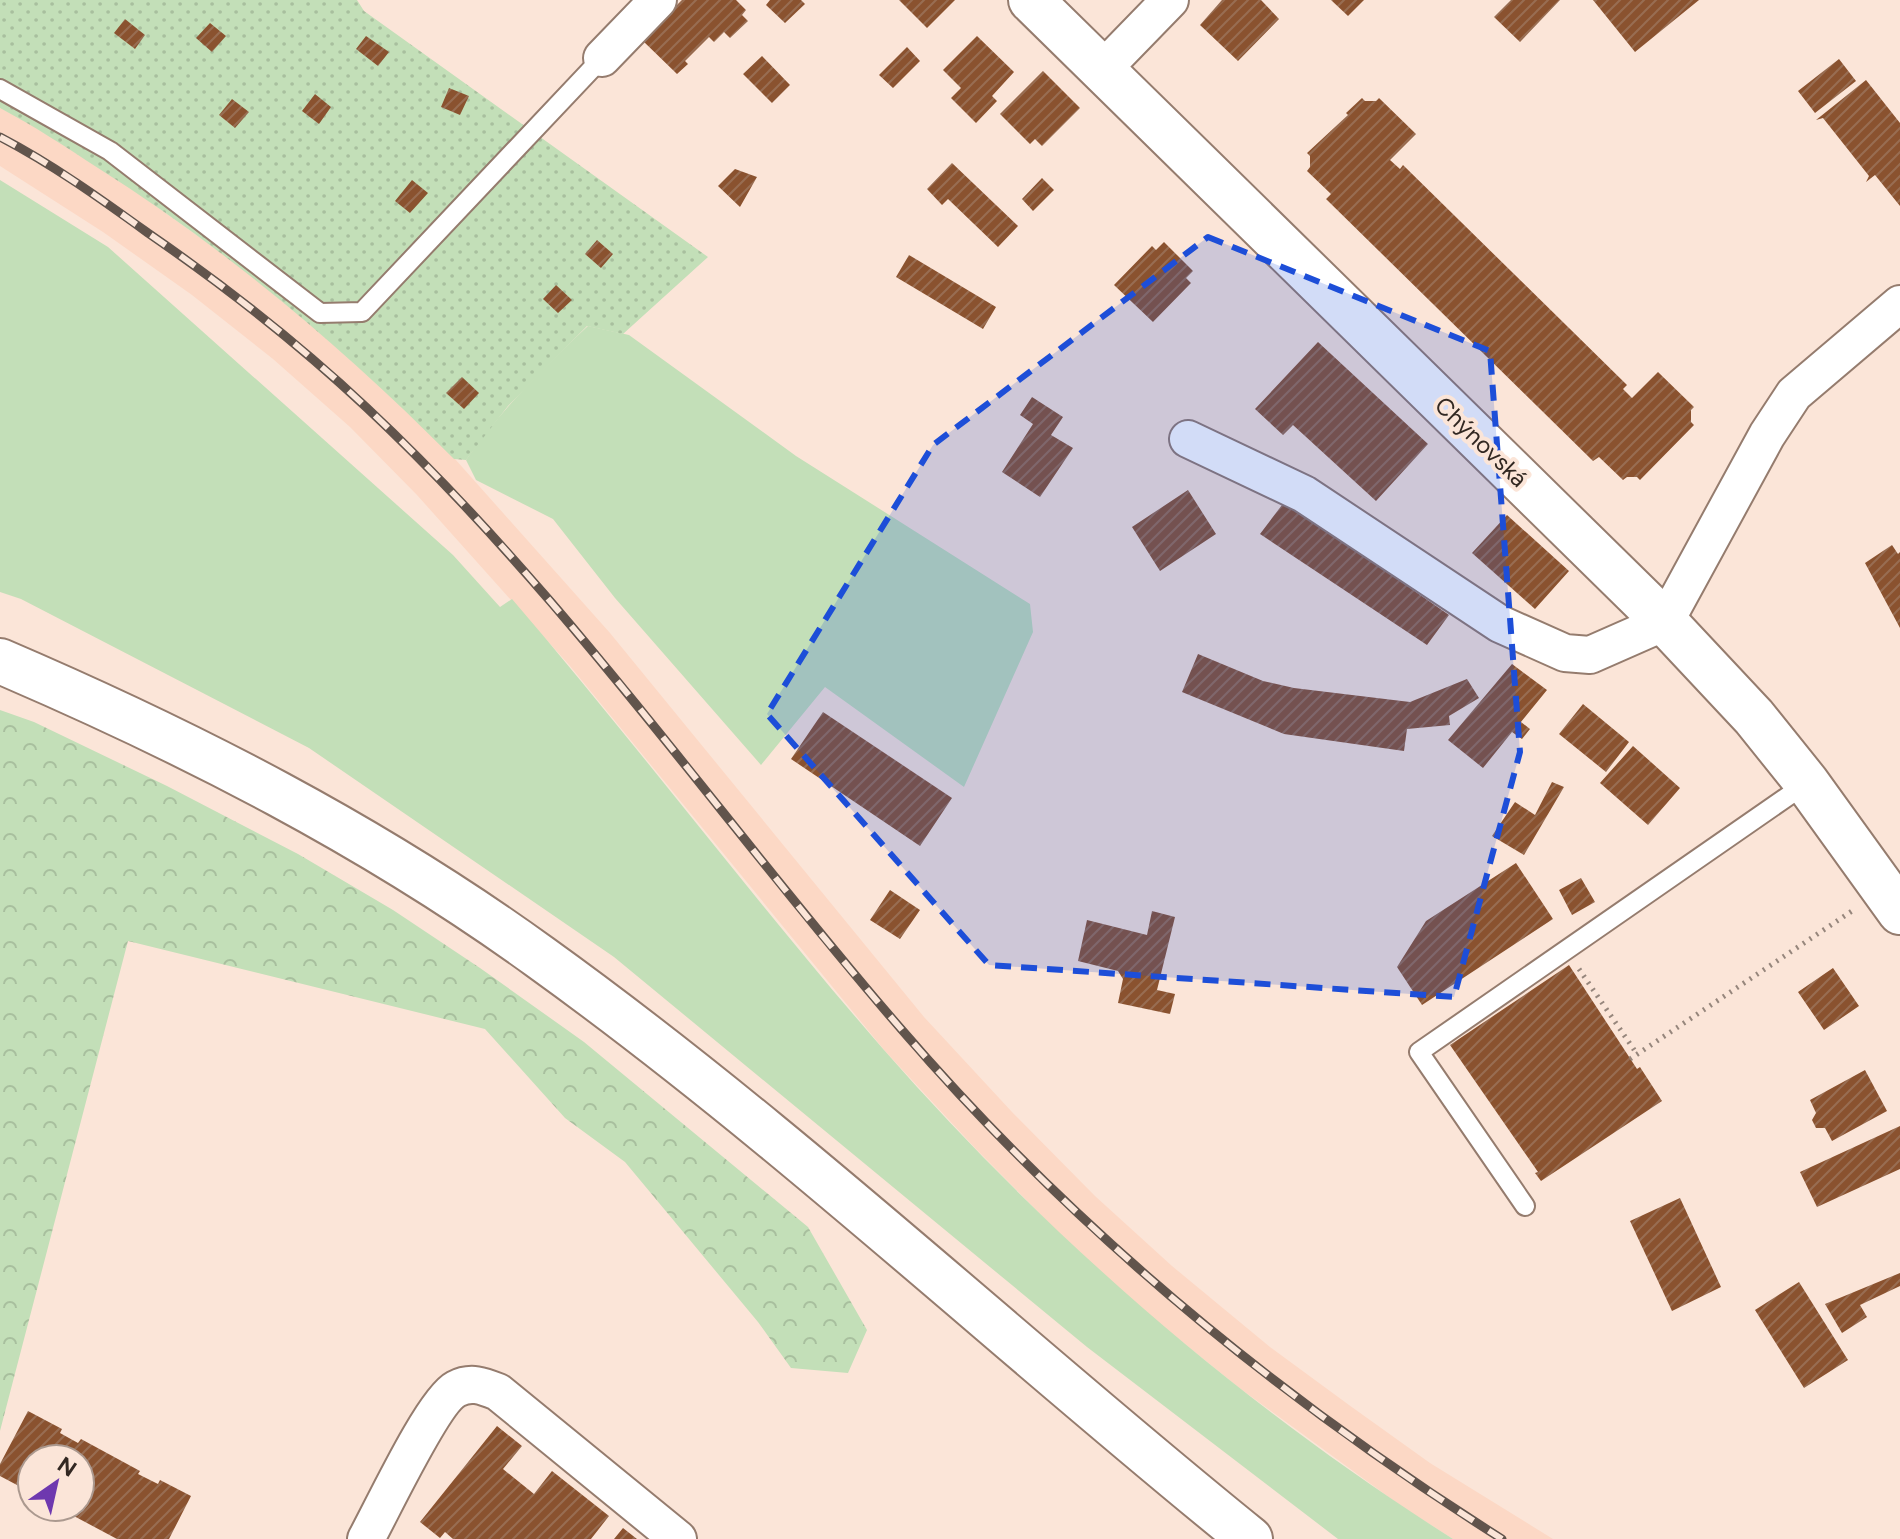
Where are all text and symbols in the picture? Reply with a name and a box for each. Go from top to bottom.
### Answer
street label: Chýnovská [1429,390,1534,493]
north arrow [16,1443,96,1523]
text: N [52,1451,82,1483]

